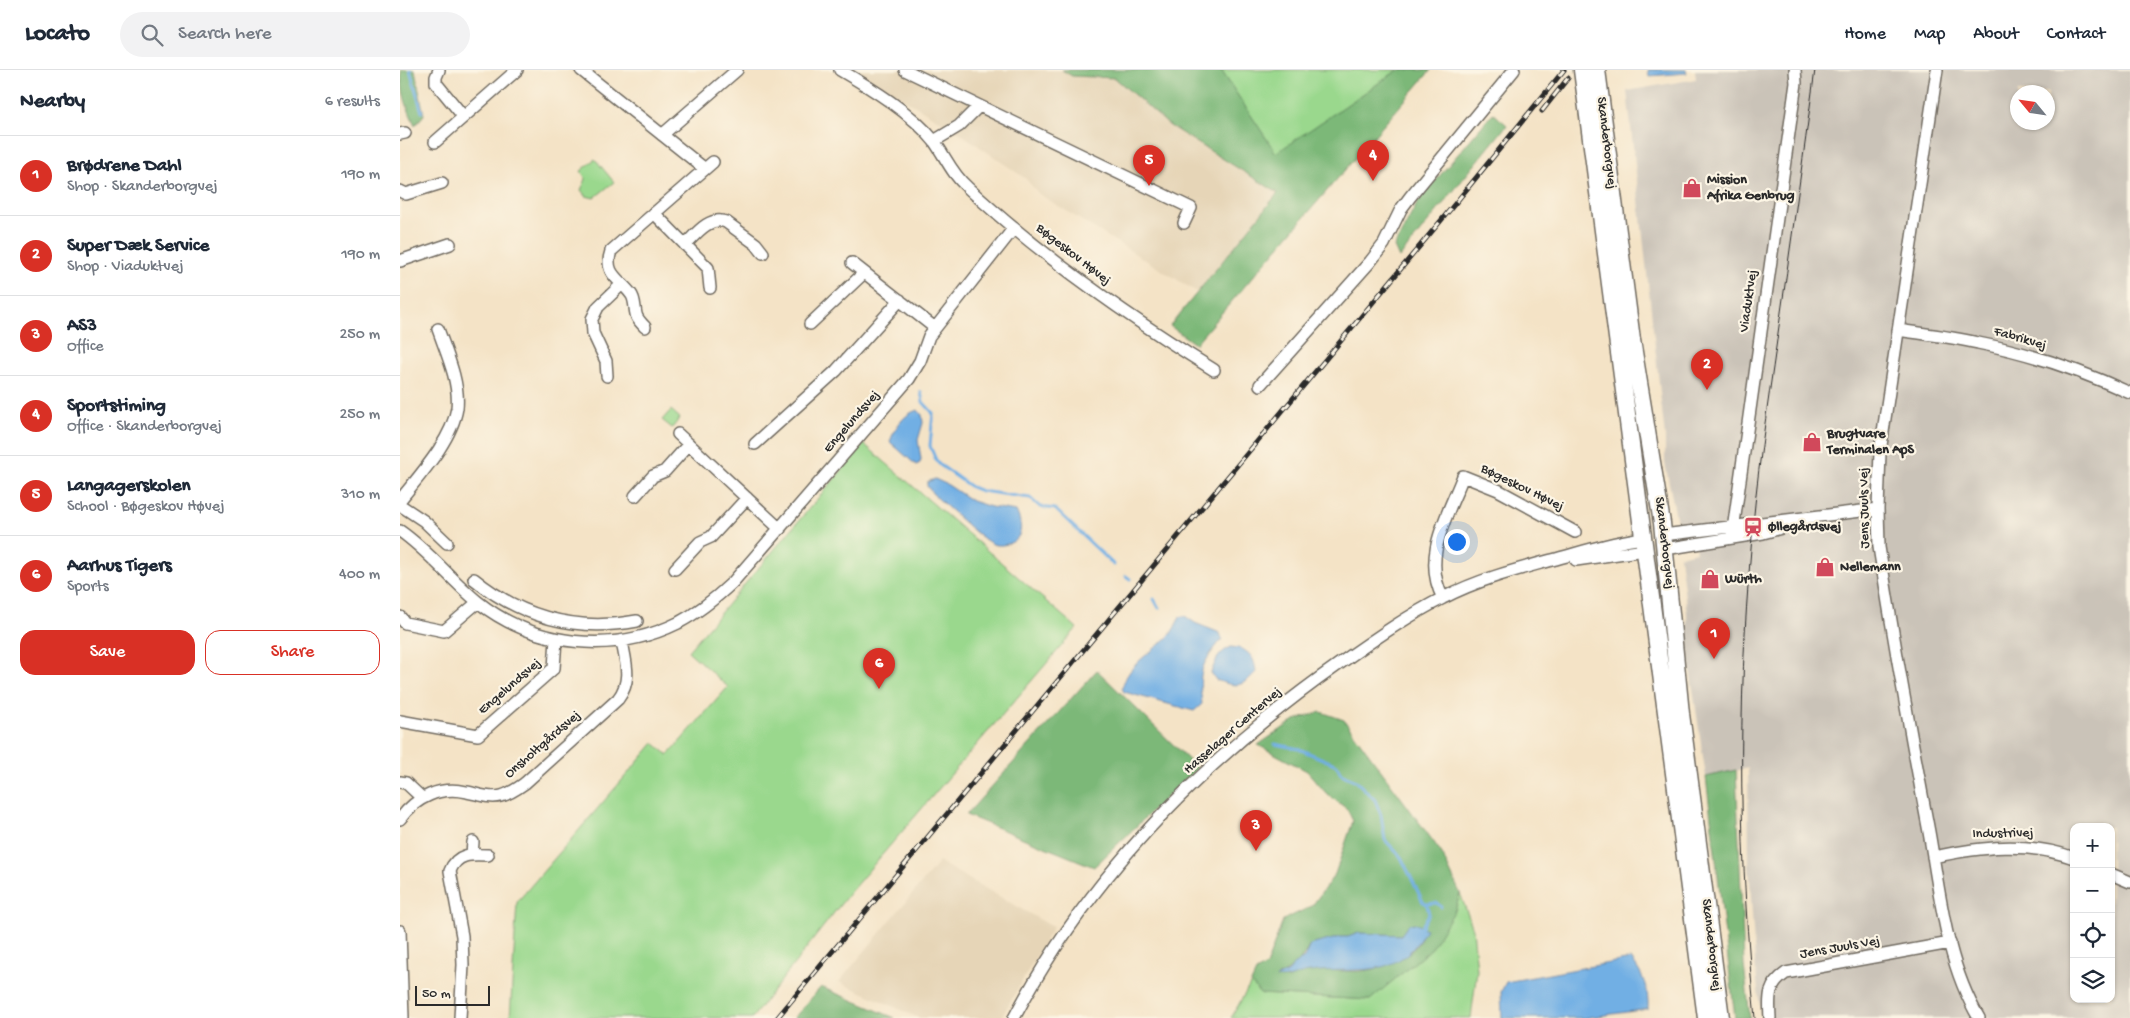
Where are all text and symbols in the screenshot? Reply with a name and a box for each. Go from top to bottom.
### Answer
search box [120,12,470,57]
text: Locato [25,20,90,49]
icon: search [138,21,166,49]
text: Search here [178,23,272,46]
text: Home [1844,24,1886,45]
text: Map [1914,24,1945,45]
text: About [1973,24,2019,45]
text: Contact [2047,24,2105,45]
north arrow [2010,85,2055,130]
text: Nearby [20,90,85,115]
text: 6 results [325,93,380,112]
street label: Skanderborgvej [1592,96,1620,190]
pin: 4 [1357,140,1389,181]
pin: 5 [1133,145,1165,186]
text: Brødrene Dahl [67,155,182,178]
text: 1 [33,166,39,185]
text: 190 m [341,166,380,185]
place label: Mission Afrika Genbrug [1706,172,1794,205]
shop icon: Mission Afrika Genbrug [1681,177,1703,199]
text: Shop · Skanderborgvej [67,178,218,197]
street label: Bøgeskov Høvej [1031,220,1114,290]
text: Super Dæk Service [67,235,209,258]
text: 2 [32,246,40,265]
text: 190 m [341,246,380,265]
text: Shop · Viaduktvej [67,258,184,277]
street label: Viaduktvej [1736,269,1762,334]
text: AS3 [67,315,97,338]
street label: Fabrikvej [1991,323,2048,355]
text: 3 [32,326,40,345]
text: 250 m [340,326,380,345]
text: Office [67,338,104,357]
pin: 2 [1691,349,1723,390]
street label: Engelundsvej [820,387,884,457]
text: Sportstiming [67,395,166,418]
text: 4 [32,406,40,425]
text: 250 m [340,406,380,425]
text: Office · Skanderborgvej [67,418,222,437]
place label: Brugtvare Terminalen ApS [1826,426,1914,459]
shop icon: Brugtvare Terminalen ApS [1801,431,1823,453]
street label: Bøgeskov Høvej [1477,460,1566,515]
street label: Jens Juuls Vej [1856,467,1874,549]
text: Langagerskolen [67,475,191,498]
text: 5 [32,486,40,505]
text: 310 m [341,486,380,505]
street label: Skanderborgvej [1650,496,1678,590]
text: School · Bøgeskov Høvej [67,498,225,517]
station icon: Øllegårdsvej [1742,516,1764,538]
place label: Øllegårdsvej [1768,519,1841,536]
your location [1444,529,1470,555]
text: Aarhus Tigers [67,555,172,578]
shop icon: Nellemann [1814,556,1836,578]
place label: Nellemann [1840,559,1901,576]
text: 6 [32,566,40,585]
text: 400 m [339,566,380,585]
shop icon: Würth [1699,568,1721,590]
place label: Würth [1724,571,1762,588]
text: Sports [67,578,109,597]
pin: 1 [1698,618,1730,659]
button: Save [20,630,195,675]
button: Share [205,630,380,675]
pin: 6 [863,648,895,689]
street label: Engelundsvej [475,655,545,719]
street label: Hasselager Centervej [1180,684,1286,778]
street label: Onsholtgårdsvej [501,707,585,783]
pin: 3 [1240,810,1272,851]
map controls [2070,823,2115,1003]
button: + [2070,823,2115,868]
street label: Industrivej [1972,825,2034,843]
button: − [2070,868,2115,913]
street label: Skanderborgvej [1697,898,1725,992]
button: locate [2070,913,2115,958]
street label: Jens Juuls Vej [1799,933,1881,963]
button: layers [2070,958,2115,1003]
scale bar [415,983,490,1006]
text: 50 m [422,986,451,1003]

